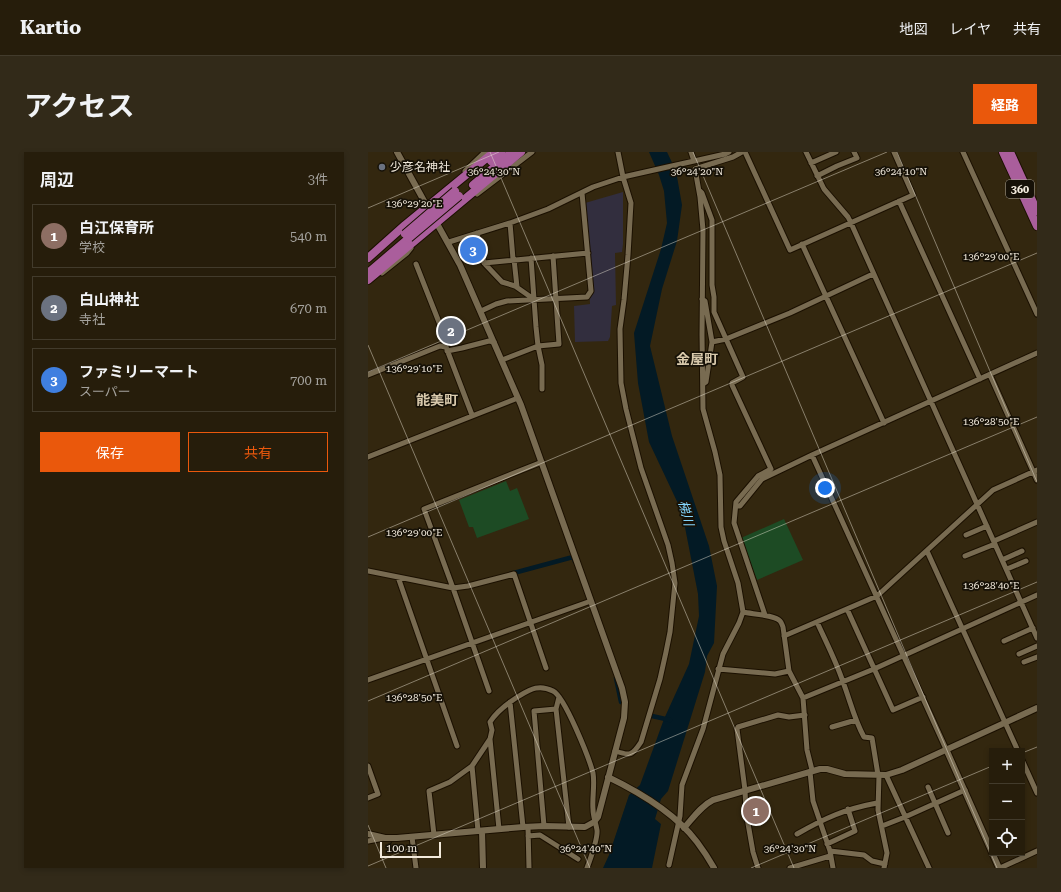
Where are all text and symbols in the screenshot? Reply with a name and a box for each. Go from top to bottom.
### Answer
text: Kartio [20,16,81,39]
text: 地図 [899,21,927,37]
text: レイヤ [949,21,991,37]
text: 共有 [1013,21,1041,37]
button: 経路 [973,84,1037,124]
text: アクセス [24,90,135,123]
place label: 少彦名神社 [390,160,450,174]
marker: 少彦名神社 [377,162,387,172]
text: 36°24'30"N [468,166,520,177]
text: 36°24'20"N [671,166,723,177]
text: 36°24'10"N [875,166,927,177]
text: 周辺 [40,170,74,190]
text: 3件 [308,172,328,187]
road number: 360 [1006,180,1034,198]
text: 136°29'20"E [386,198,442,209]
text: 白江保育所 [79,219,154,237]
text: 1 [50,229,58,244]
text: 540 m [290,229,327,244]
pin: 3 [460,235,486,265]
text: 学校 [79,240,105,255]
text: 136°29'00"E [963,251,1019,262]
text: 白山神社 [79,291,139,309]
text: 2 [50,301,58,316]
text: 670 m [290,301,327,316]
text: 寺社 [79,312,105,327]
pin: 2 [438,316,464,346]
district label: 金屋町 [676,351,718,367]
text: ファミリーマート [79,363,199,381]
text: 136°29'10"E [386,363,442,374]
text: 3 [50,373,58,388]
text: 700 m [290,373,327,388]
text: スーパー [79,384,131,399]
district label: 能美町 [416,392,458,408]
text: 136°28'50"E [963,416,1019,427]
button: 保存 [40,432,180,472]
button: 共有 [188,432,328,472]
your location [815,478,835,498]
water label: 梯川 [676,499,697,529]
text: 136°29'00"E [386,527,442,538]
text: 136°28'40"E [963,580,1019,591]
text: 136°28'50"E [386,692,442,703]
map controls [989,748,1025,856]
button: + [989,748,1025,784]
button: − [989,784,1025,820]
pin: 1 [743,796,769,826]
button: locate [989,820,1025,856]
scale bar [380,840,441,859]
text: 100 m [386,842,417,855]
text: 36°24'40"N [560,843,612,854]
text: 36°24'30"N [764,843,816,854]

